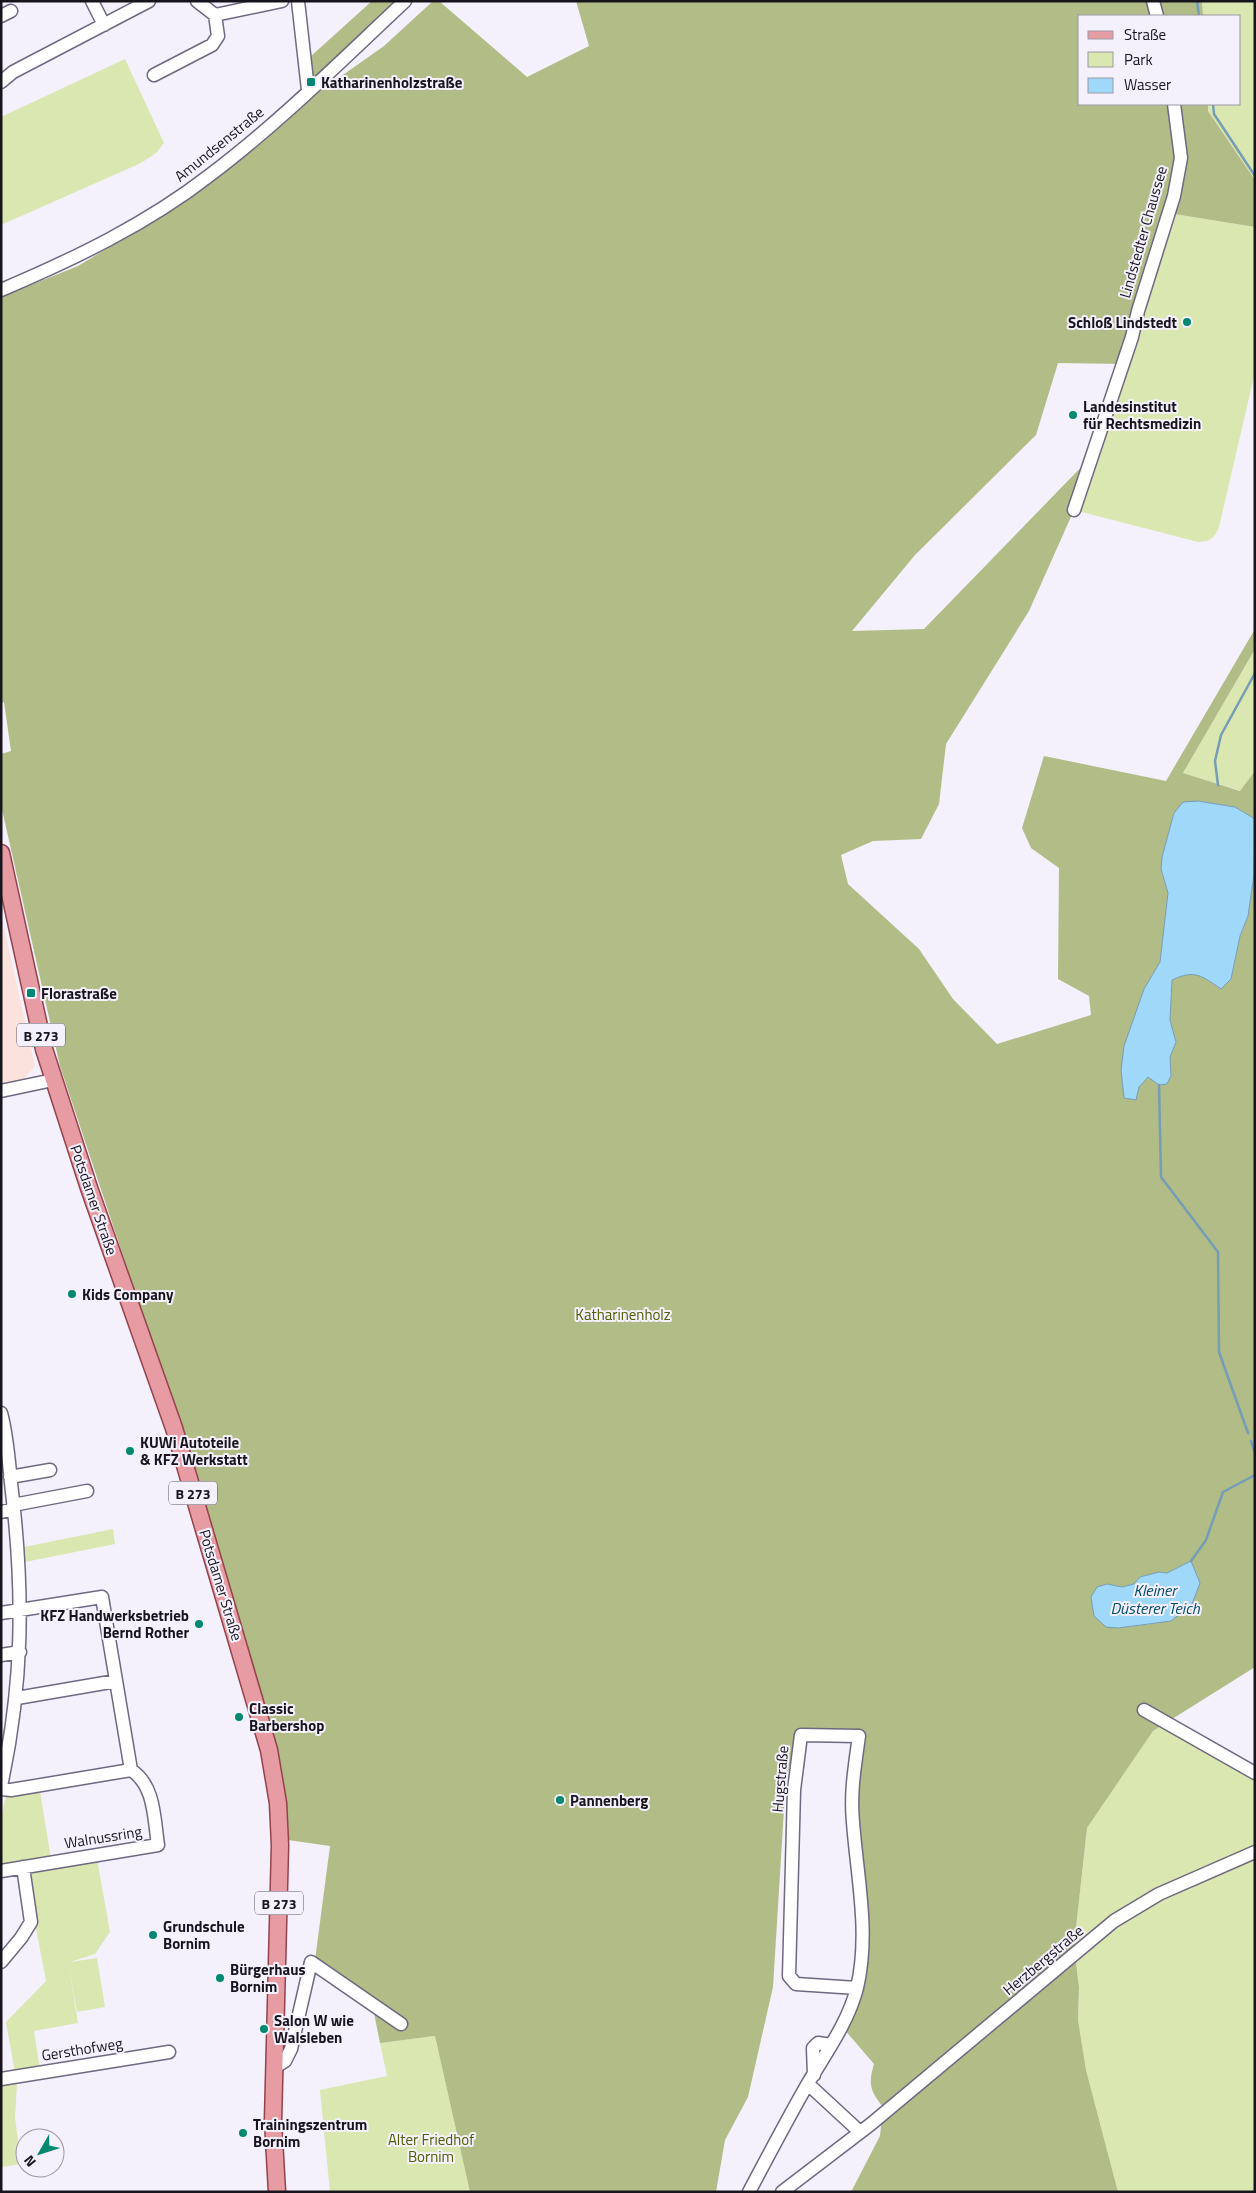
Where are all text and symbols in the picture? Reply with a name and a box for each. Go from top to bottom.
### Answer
legend [1078,15,1241,105]
text: Straße [1124,23,1166,46]
text: Park [1124,48,1153,71]
place label: Katharinenholzstraße [321,71,463,94]
text: Wasser [1124,73,1171,96]
marker: Katharinenholzstraße [305,76,317,88]
street label: Amundsenstraße [169,101,269,187]
street label: Lindstedter Chaussee [1113,163,1173,301]
place label: Schloß Lindstedt [1068,311,1178,334]
marker: Schloß Lindstedt [1181,316,1193,328]
place label: Landesinstitut für Rechtsmedizin [1083,395,1201,435]
marker: Landesinstitut für Rechtsmedizin [1067,409,1079,421]
place label: Florastraße [41,982,117,1005]
marker: Florastraße [25,987,37,999]
road number: B 273 [17,1024,65,1046]
street label: Potsdamer Straße [64,1142,124,1258]
place label: Kids Company [82,1283,174,1306]
marker: Kids Company [66,1288,78,1300]
park label: Katharinenholz [575,1303,671,1326]
place label: KUWi Autoteile & KFZ Werkstatt [140,1431,248,1471]
marker: KUWi Autoteile & KFZ Werkstatt [124,1445,136,1457]
road number: B 273 [169,1482,217,1505]
street label: Potsdamer Straße [193,1527,249,1643]
water label: Kleiner Düsterer Teich [1110,1578,1201,1620]
place label: KFZ Handwerksbetrieb Bernd Rother [40,1604,189,1644]
marker: KFZ Handwerksbetrieb Bernd Rother [193,1618,205,1630]
place label: Classic Barbershop [249,1697,324,1737]
marker: Classic Barbershop [233,1711,245,1723]
street label: Hugstraße [766,1745,794,1813]
place label: Pannenberg [570,1789,648,1812]
marker: Pannenberg [554,1794,566,1806]
street label: Walnussring [63,1819,144,1854]
road number: B 273 [255,1892,303,1915]
place label: Grundschule Bornim [163,1915,245,1955]
street label: Herzbergstraße [998,1919,1088,2001]
marker: Grundschule Bornim [147,1929,159,1941]
place label: Bürgerhaus Bornim [230,1958,306,1998]
marker: Bürgerhaus Bornim [214,1972,226,1984]
place label: Salon W wie Walsleben [274,2009,354,2049]
marker: Salon W wie Walsleben [258,2023,270,2035]
street label: Gersthofweg [40,2031,124,2067]
place label: Trainingszentrum Bornim [253,2113,367,2153]
marker: Trainingszentrum Bornim [237,2127,249,2139]
north arrow [15,2128,65,2178]
park label: Alter Friedhof Bornim [388,2128,474,2168]
text: N [18,2151,41,2172]

